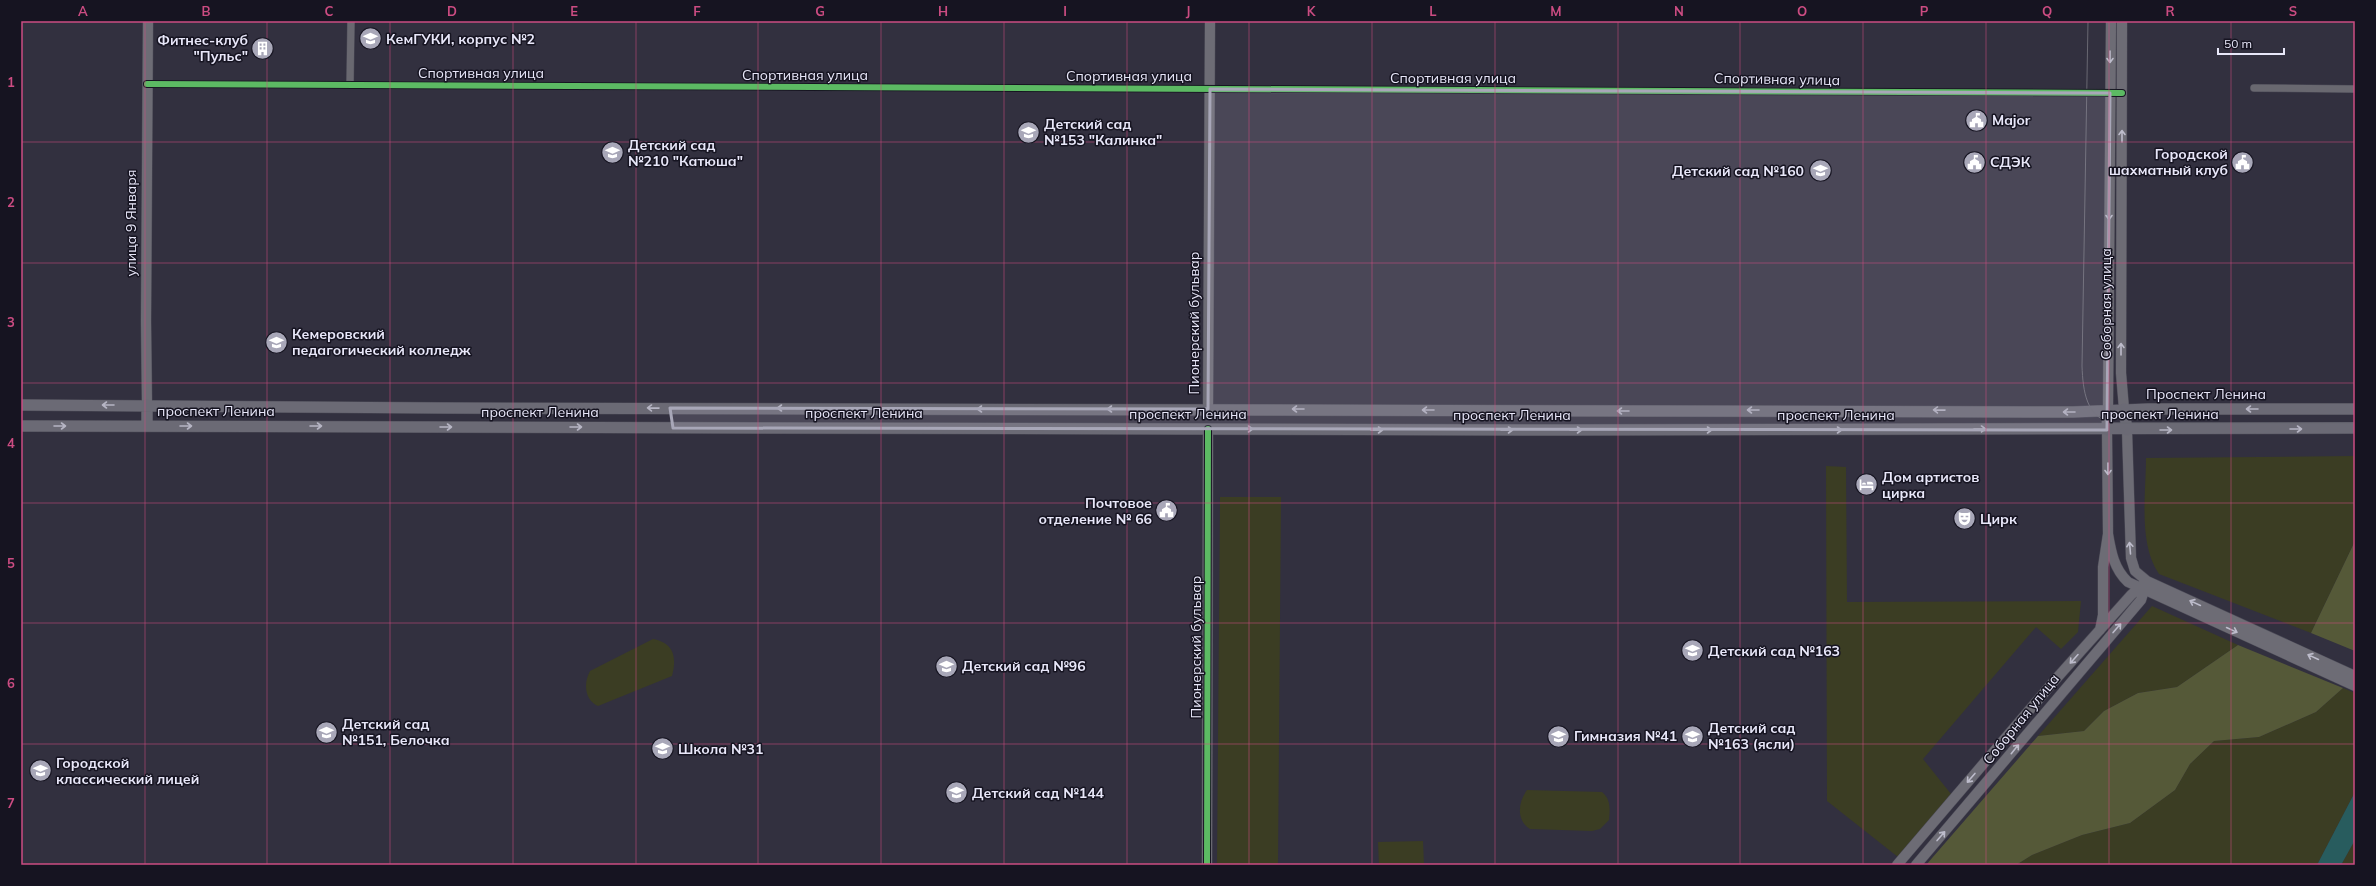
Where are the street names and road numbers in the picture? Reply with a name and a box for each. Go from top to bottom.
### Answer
street label: Спортивная улица [418,64,544,82]
street label: Спортивная улица [742,66,868,84]
street label: Спортивная улица [1066,67,1192,85]
street label: Спортивная улица [1390,69,1516,87]
street label: Спортивная улица [1714,69,1840,89]
street label: улица 9 Января [122,169,140,277]
street label: Соборная улица [2097,248,2115,360]
street label: Пионерский бульвар [1185,252,1203,394]
street label: Проспект Ленина [2146,385,2266,403]
street label: проспект Ленина [157,402,275,420]
street label: проспект Ленина [481,403,599,421]
street label: проспект Ленина [805,404,923,422]
street label: проспект Ленина [1129,405,1247,423]
street label: проспект Ленина [2101,405,2219,423]
street label: проспект Ленина [1453,406,1571,424]
street label: проспект Ленина [1777,406,1895,424]
street label: Пионерский бульвар [1187,576,1205,718]
street label: Соборная улица [1979,670,2063,768]

